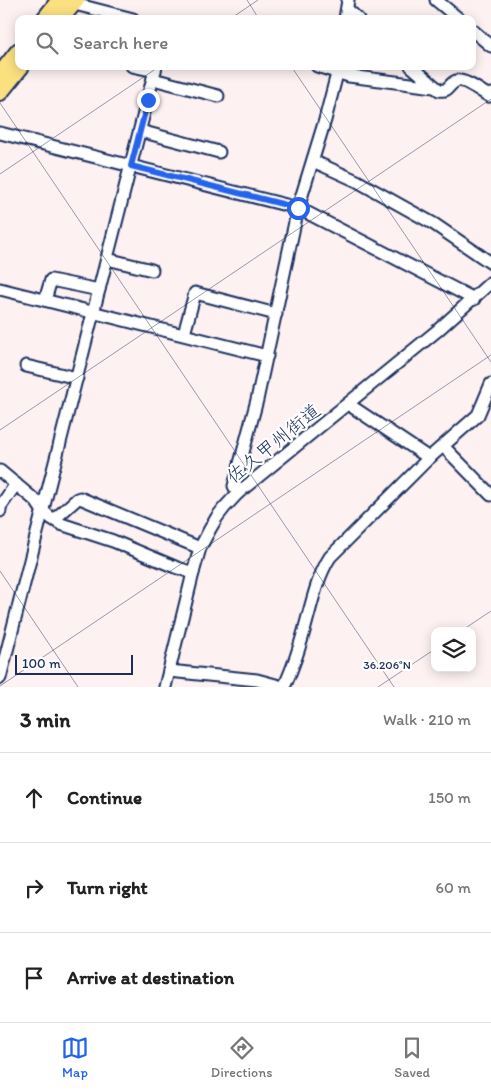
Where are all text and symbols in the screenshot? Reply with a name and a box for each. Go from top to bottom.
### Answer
search box [15,15,476,70]
icon: search [33,29,61,57]
text: Search here [73,31,168,54]
route end [137,89,160,112]
route start [287,197,310,220]
street label: 佐久甲州街道 [222,399,325,488]
map controls [431,627,476,672]
button: layers [431,627,476,672]
scale bar [15,652,132,675]
text: 100 m [22,655,61,672]
text: 36.206°N [363,658,411,672]
text: 3 min [20,707,70,732]
text: Walk · 210 m [383,710,471,729]
icon: ahead [20,784,48,812]
text: Continue [67,786,142,809]
text: 150 m [428,788,471,807]
icon: right [20,874,48,902]
text: Turn right [67,876,148,899]
text: 60 m [436,878,471,897]
icon: arrive [20,964,48,992]
text: Arrive at destination [67,966,234,989]
tab: Map [61,1034,89,1081]
tab: Directions [211,1034,272,1081]
tab: Saved [394,1034,430,1081]

